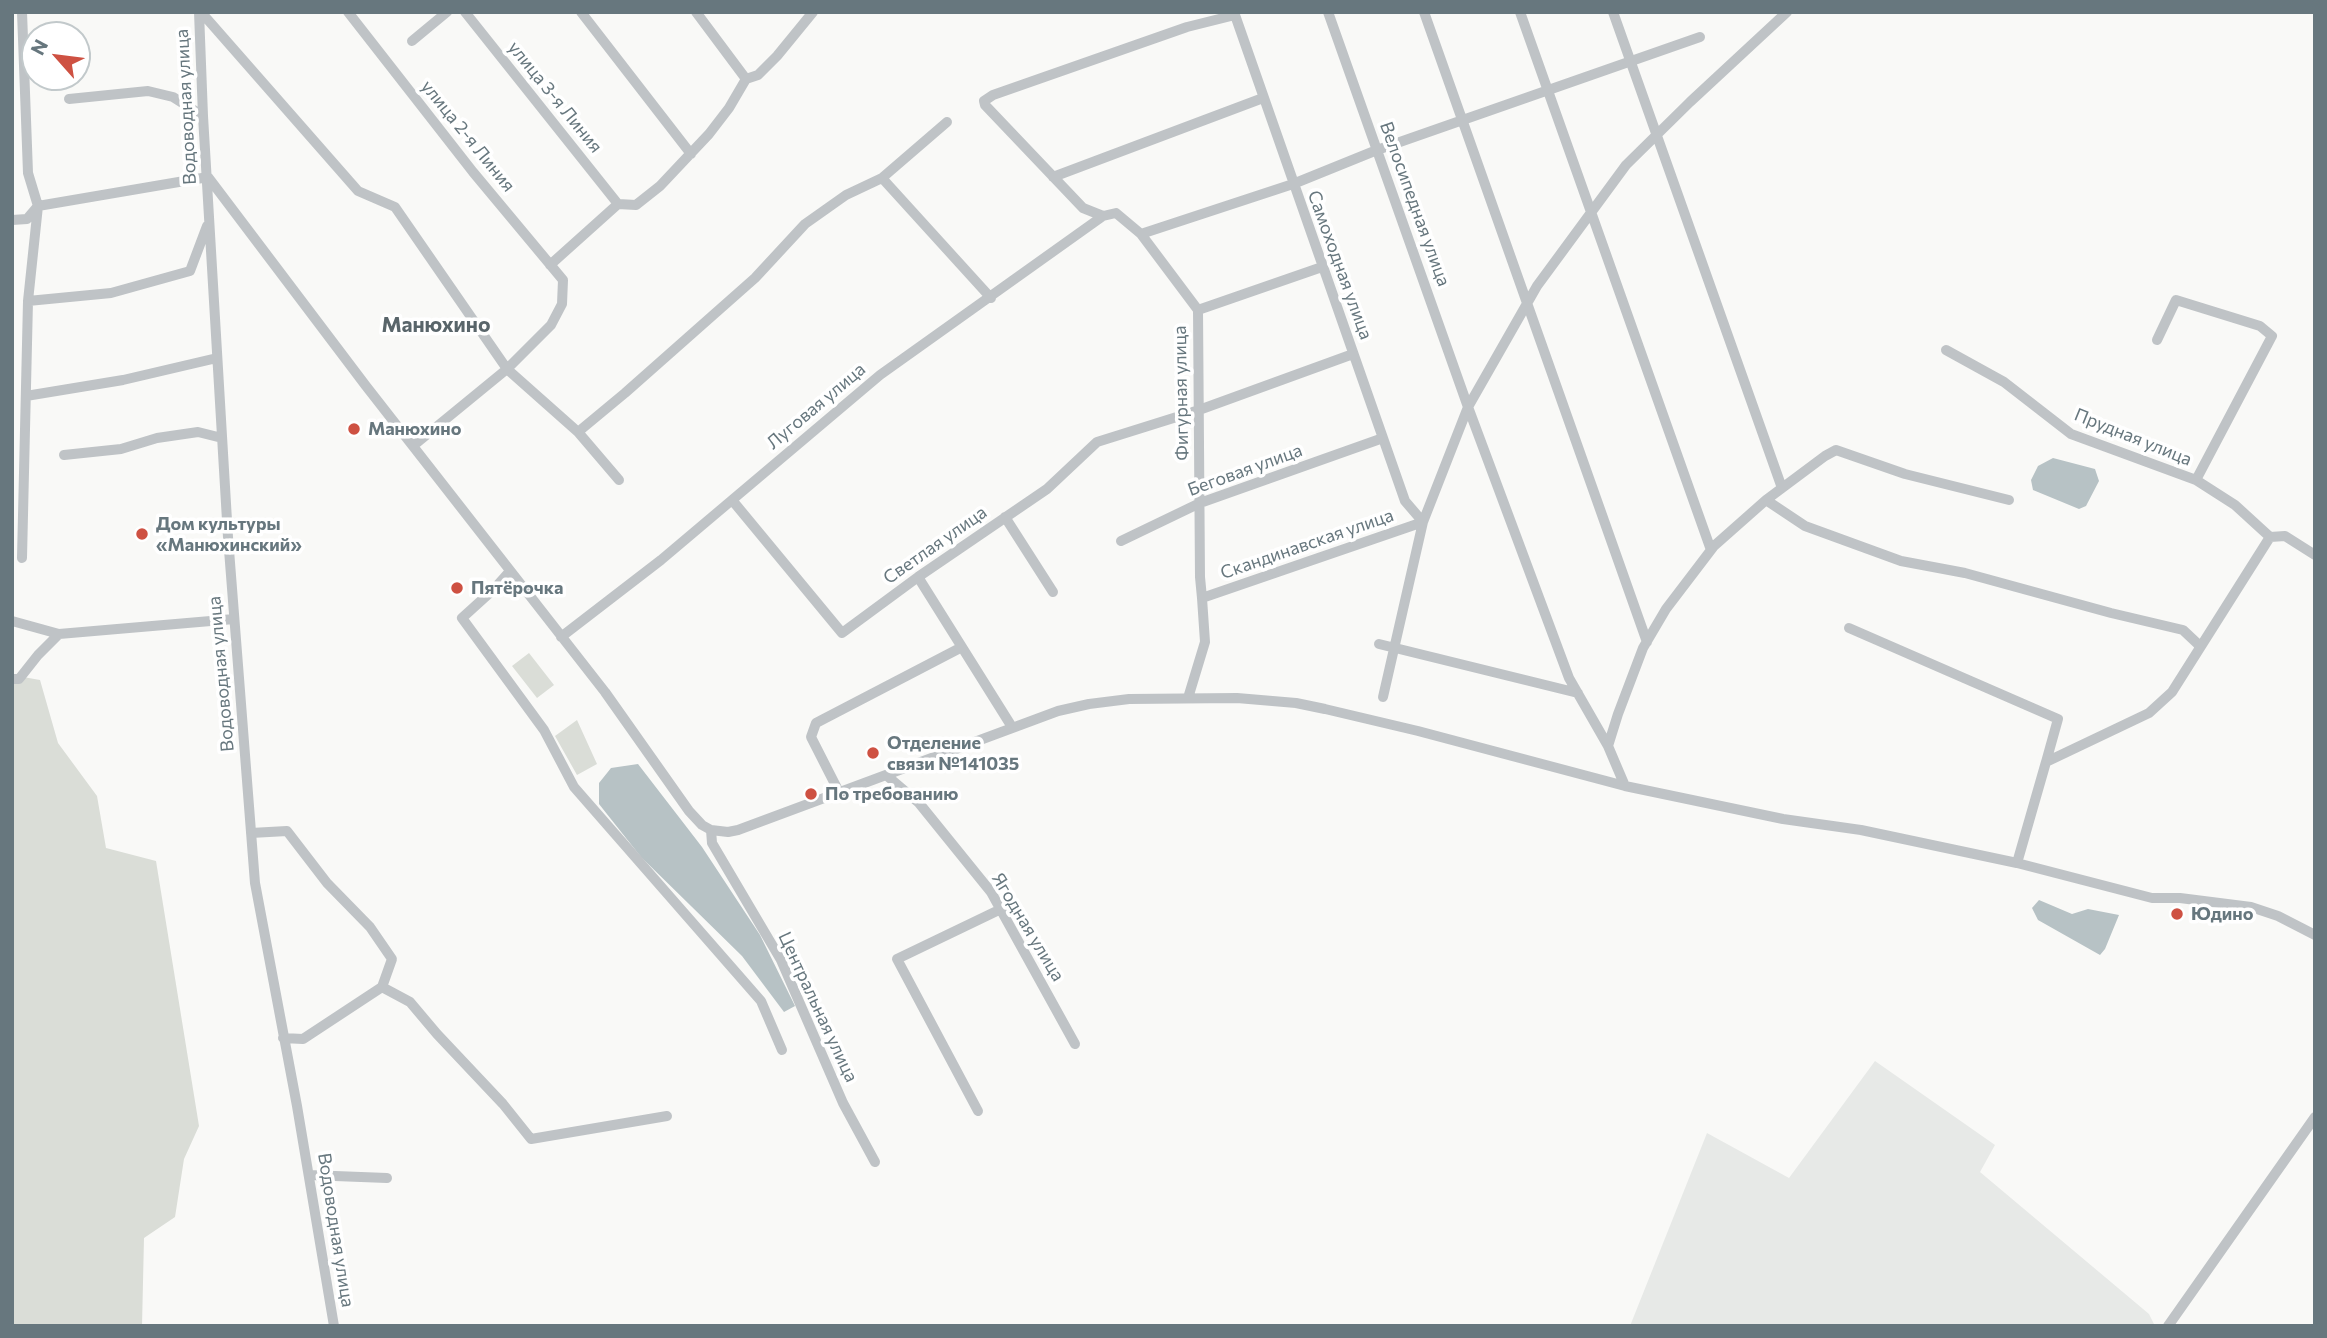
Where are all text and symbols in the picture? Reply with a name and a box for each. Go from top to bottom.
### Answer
north arrow [21,21,91,91]
street label: Водоводная улица [171,29,201,185]
text: N [25,35,52,59]
street label: улица 3-я Линия [503,37,607,157]
street label: улица 2-я Линия [416,76,520,196]
street label: Велосипедная улица [1375,119,1455,289]
street label: Самоходная улица [1303,188,1377,342]
district label: Манюхино [381,312,491,338]
street label: Фигурная улица [1169,325,1193,461]
street label: Луговая улица [762,358,870,454]
street label: Прудная улица [2071,404,2195,470]
place label: Манюхино [368,418,462,440]
marker: Манюхино [346,421,362,437]
street label: Беговая улица [1185,439,1305,501]
street label: Светлая улица [879,501,991,589]
street label: Скандинавская улица [1218,504,1396,584]
place label: Дом культуры «Манюхинский» [156,513,302,556]
marker: Дом культуры «Манюхинский» [134,526,150,542]
place label: Пятёрочка [471,577,563,599]
marker: Пятёрочка [449,580,465,596]
street label: Водоводная улица [203,595,239,753]
place label: Отделение связи №141035 [887,732,1019,774]
marker: Отделение связи №141035 [865,745,881,761]
place label: По требованию [825,783,958,805]
marker: По требованию [803,786,819,802]
street label: Ягодная улица [987,869,1069,985]
place label: Юдино [2191,903,2253,925]
marker: Юдино [2169,906,2185,922]
street label: Центральная улица [774,928,862,1086]
street label: Водоводная улица [313,1151,359,1309]

